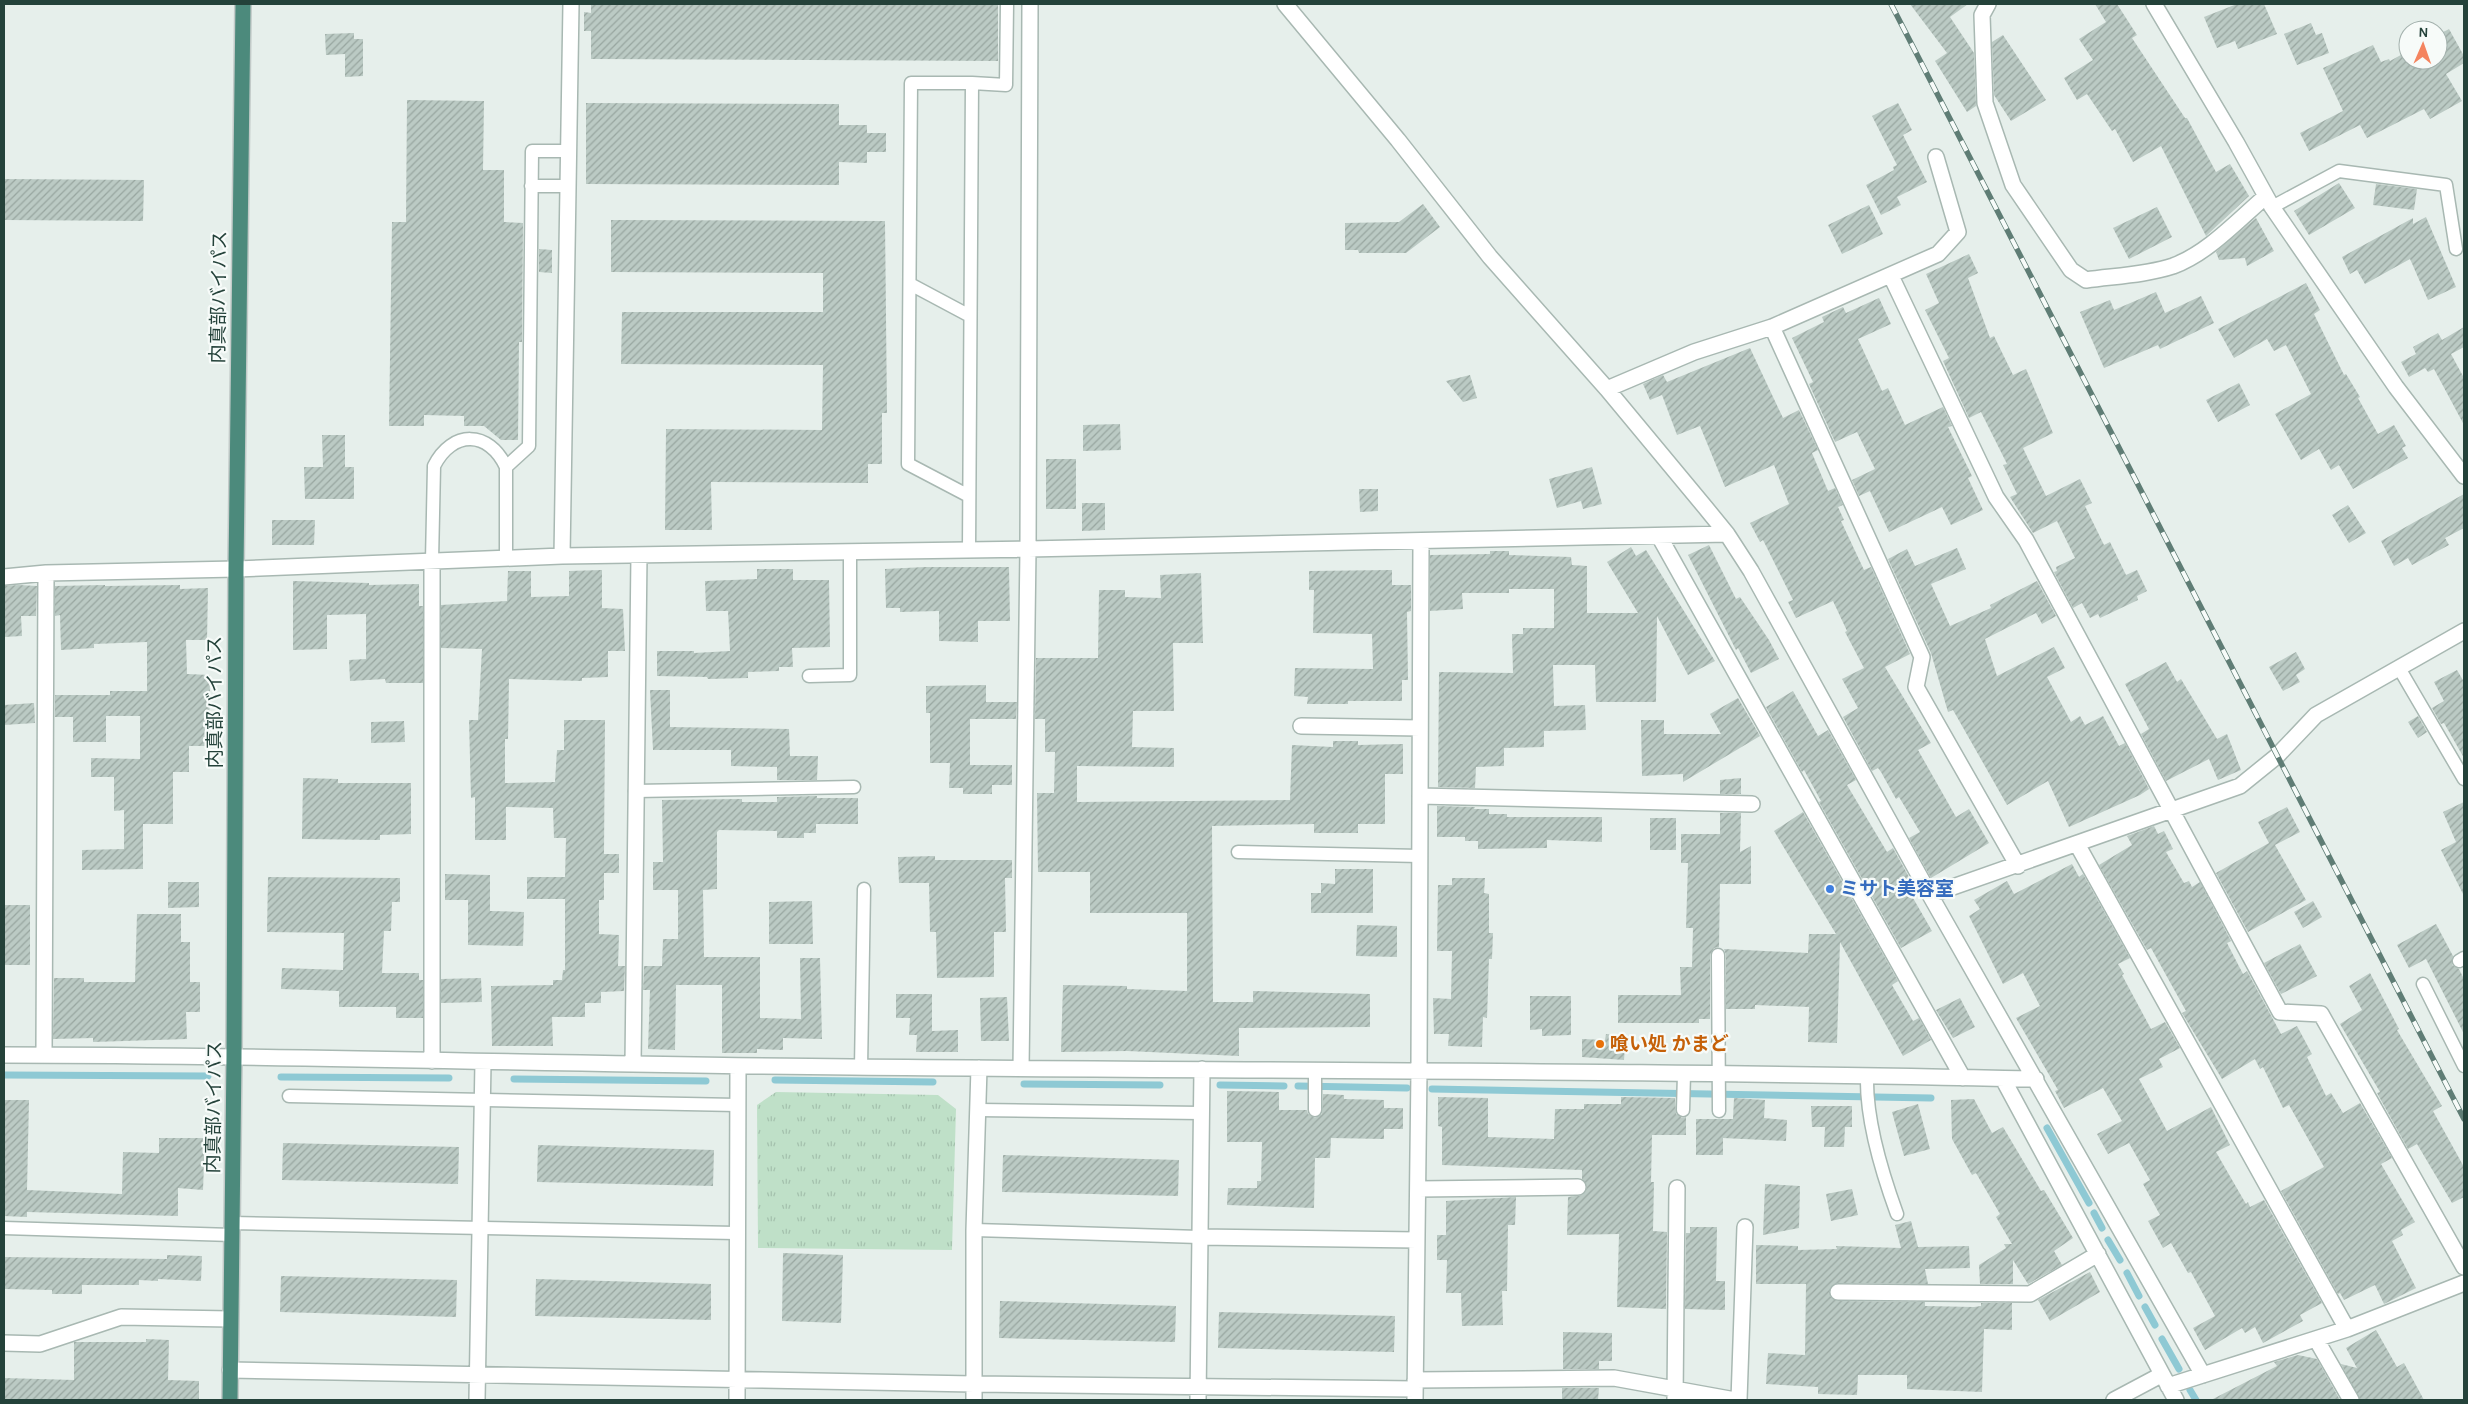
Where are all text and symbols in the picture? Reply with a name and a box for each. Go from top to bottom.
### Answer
north arrow [2398,20,2448,70]
text: N [2418,24,2429,41]
street label: 内真部バイパス [207,231,231,363]
street label: 内真部バイパス [204,636,226,768]
place label: ミサト美容室 [1840,878,1954,900]
marker: ミサト美容室 [1824,883,1836,895]
place label: 喰い処 かまど [1610,1033,1729,1055]
marker: 喰い処 かまど [1594,1038,1606,1050]
street label: 内真部バイパス [202,1041,226,1173]

